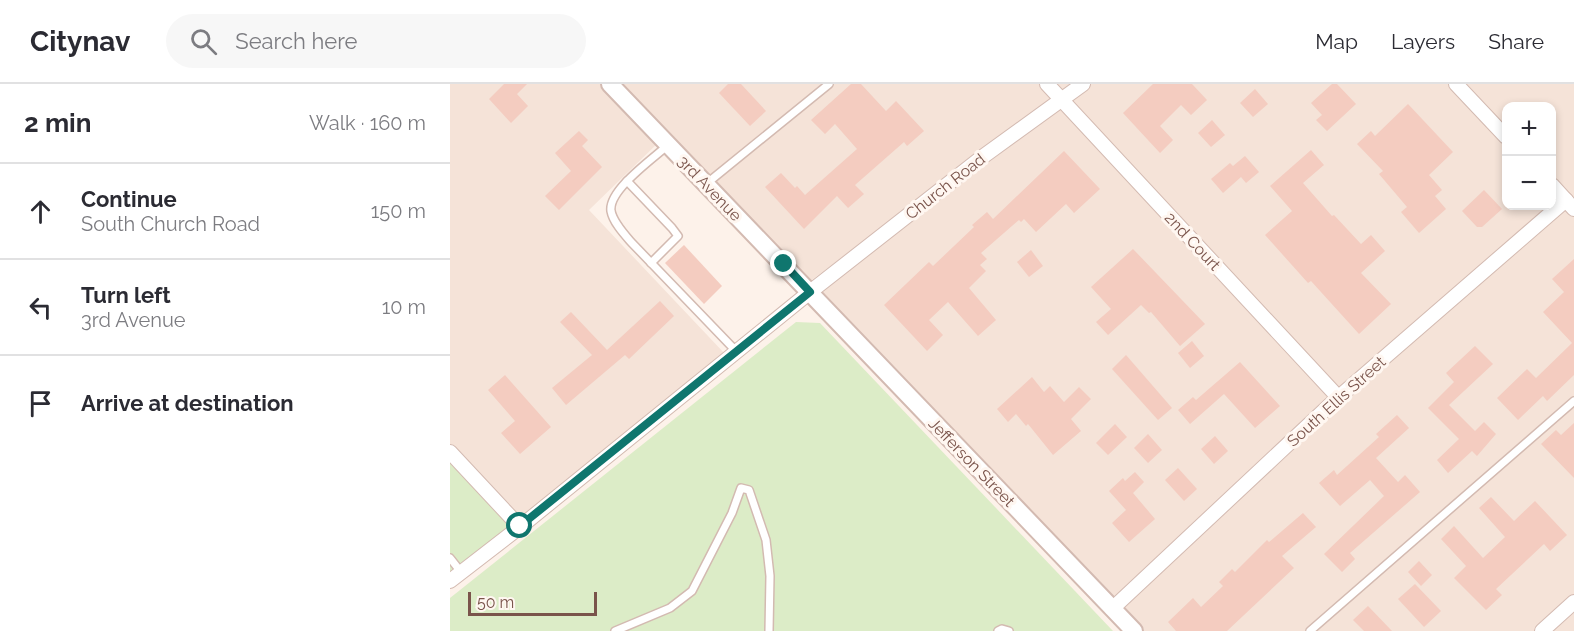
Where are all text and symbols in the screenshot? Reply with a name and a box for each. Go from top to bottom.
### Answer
search box [166,14,586,68]
text: Citynav [30,25,130,58]
icon: search [187,25,220,58]
text: Search here [235,28,357,54]
text: Map [1315,29,1358,54]
text: Layers [1391,29,1455,54]
text: Share [1488,29,1544,54]
map controls [1502,102,1556,210]
button: + [1502,102,1556,156]
text: 2 min [24,108,91,138]
text: Walk · 160 m [309,111,426,135]
street label: Church Road [902,149,989,223]
street label: 3rd Avenue [674,152,746,225]
button: − [1502,156,1556,210]
text: Continue [81,186,177,212]
icon: ahead [24,195,57,228]
text: 150 m [371,199,426,223]
street label: 2nd Court [1161,208,1225,275]
text: South Church Road [81,212,260,236]
route end [770,250,796,276]
text: Turn left [81,282,171,308]
icon: left [24,291,57,324]
text: 10 m [382,295,426,319]
text: 3rd Avenue [81,308,186,332]
street label: South Ellis Street [1283,352,1390,450]
icon: arrive [24,387,57,420]
text: Arrive at destination [81,390,294,416]
street label: Jefferson Street [925,414,1019,511]
route start [506,512,532,538]
scale bar [468,589,597,616]
text: 50 m [477,593,514,612]

